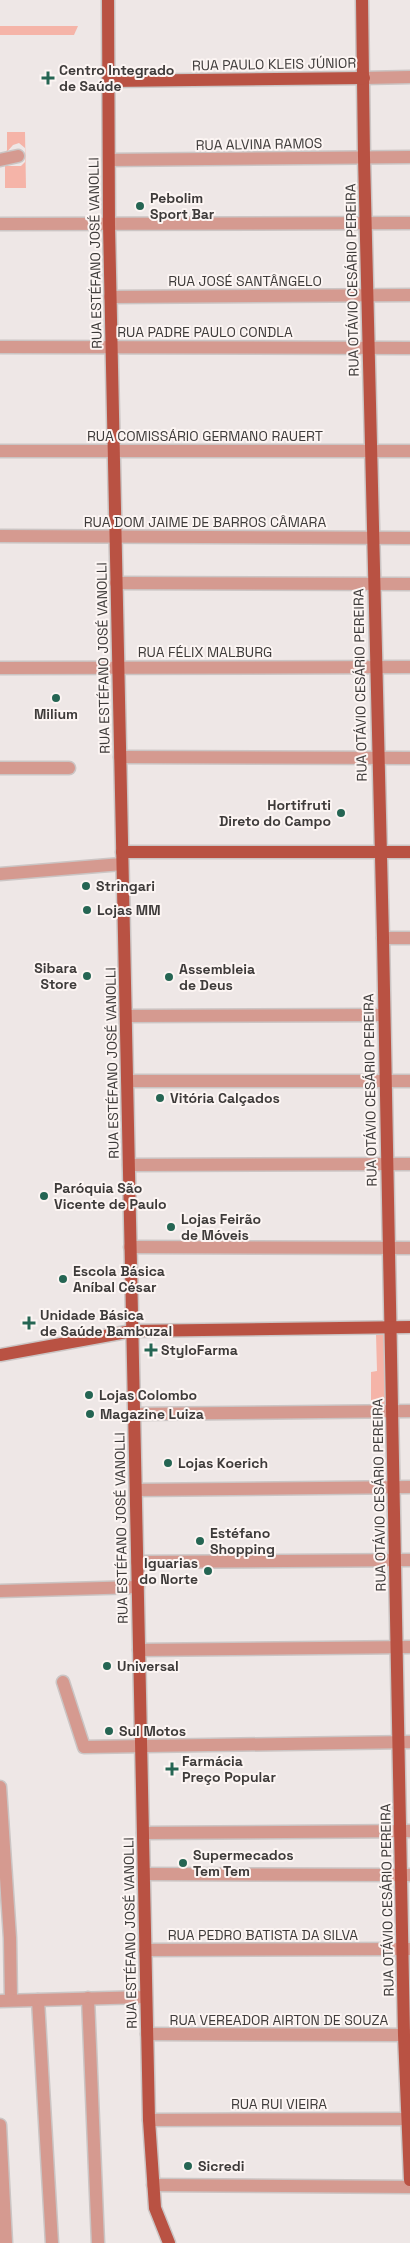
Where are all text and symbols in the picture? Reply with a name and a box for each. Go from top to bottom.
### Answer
street label: RUA PAULO KLEIS JÚNIOR [192,54,356,74]
place label: Centro Integrado de Saúde [59,61,174,95]
marker: Centro Integrado de Saúde [41,71,55,85]
street label: RUA ALVINA RAMOS [196,134,322,154]
street label: RUA ESTÉFANO JOSÉ VANOLLI [84,157,106,349]
street label: RUA OTÁVIO CESÁRIO PEREIRA [341,183,363,377]
place label: Pebolim Sport Bar [150,189,215,223]
marker: Pebolim Sport Bar [134,200,146,212]
street label: RUA JOSÉ SANTÂNGELO [168,272,322,290]
street label: RUA PADRE PAULO CONDLA [117,323,293,341]
street label: RUA COMISSÁRIO GERMANO RAUERT [87,427,323,445]
street label: RUA DOM JAIME DE BARROS CÂMARA [84,513,326,531]
street label: RUA ESTÉFANO JOSÉ VANOLLI [92,562,114,754]
street label: RUA OTÁVIO CESÁRIO PEREIRA [349,588,371,782]
street label: RUA FÉLIX MALBURG [138,643,272,661]
marker: Milium [50,692,62,704]
place label: Milium [34,705,78,723]
place label: Hortifruti Direto do Campo [219,796,331,830]
marker: Hortifruti Direto do Campo [335,807,347,819]
place label: Stringari [96,877,155,895]
marker: Stringari [80,880,92,892]
place label: Lojas MM [97,901,161,919]
marker: Lojas MM [81,904,93,916]
place label: Sibara Store [34,959,77,993]
place label: Assembleia de Deus [179,960,255,994]
street label: RUA ESTÉFANO JOSÉ VANOLLI [101,967,123,1159]
marker: Sibara Store [81,970,93,982]
marker: Assembleia de Deus [163,971,175,983]
street label: RUA OTÁVIO CESÁRIO PEREIRA [359,993,381,1187]
place label: Vitória Calçados [170,1089,280,1107]
marker: Vitória Calçados [154,1092,166,1104]
place label: Paróquia São Vicente de Paulo [54,1179,167,1213]
marker: Paróquia São Vicente de Paulo [38,1190,50,1202]
place label: Lojas Feirão de Móveis [181,1210,261,1244]
marker: Lojas Feirão de Móveis [165,1221,177,1233]
place label: Escola Básica Aníbal César [73,1262,165,1296]
marker: Escola Básica Aníbal César [57,1273,69,1285]
place label: Unidade Básica de Saúde Bambuzal [40,1306,172,1340]
marker: Unidade Básica de Saúde Bambuzal [22,1316,36,1330]
place label: StyloFarma [161,1341,238,1359]
marker: StyloFarma [145,1344,157,1356]
place label: Lojas Colombo [99,1386,197,1404]
marker: Lojas Colombo [83,1389,95,1401]
street label: RUA OTÁVIO CESÁRIO PEREIRA [368,1398,390,1592]
place label: Magazine Luiza [100,1405,204,1423]
marker: Magazine Luiza [84,1408,96,1420]
street label: RUA ESTÉFANO JOSÉ VANOLLI [110,1432,132,1624]
place label: Lojas Koerich [178,1454,268,1472]
marker: Lojas Koerich [162,1457,174,1469]
place label: Estéfano Shopping [210,1524,275,1558]
marker: Estéfano Shopping [194,1535,206,1547]
place label: Iguarias do Norte [139,1554,198,1588]
marker: Iguarias do Norte [202,1565,214,1577]
place label: Universal [117,1657,179,1675]
marker: Universal [101,1660,113,1672]
place label: Sul Motos [119,1722,186,1740]
marker: Sul Motos [103,1725,115,1737]
place label: Farmácia Preço Popular [182,1752,276,1786]
marker: Farmácia Preço Popular [166,1763,178,1775]
street label: RUA OTÁVIO CESÁRIO PEREIRA [376,1803,398,1997]
street label: RUA ESTÉFANO JOSÉ VANOLLI [119,1837,141,2029]
place label: Supermecados Tem Tem [193,1846,294,1880]
marker: Supermecados Tem Tem [177,1857,189,1869]
street label: RUA PEDRO BATISTA DA SILVA [168,1926,358,1944]
street label: RUA VEREADOR AIRTON DE SOUZA [170,2011,389,2029]
street label: RUA RUI VIEIRA [231,2095,327,2113]
place label: Sicredi [198,2157,244,2175]
marker: Sicredi [182,2160,194,2172]

